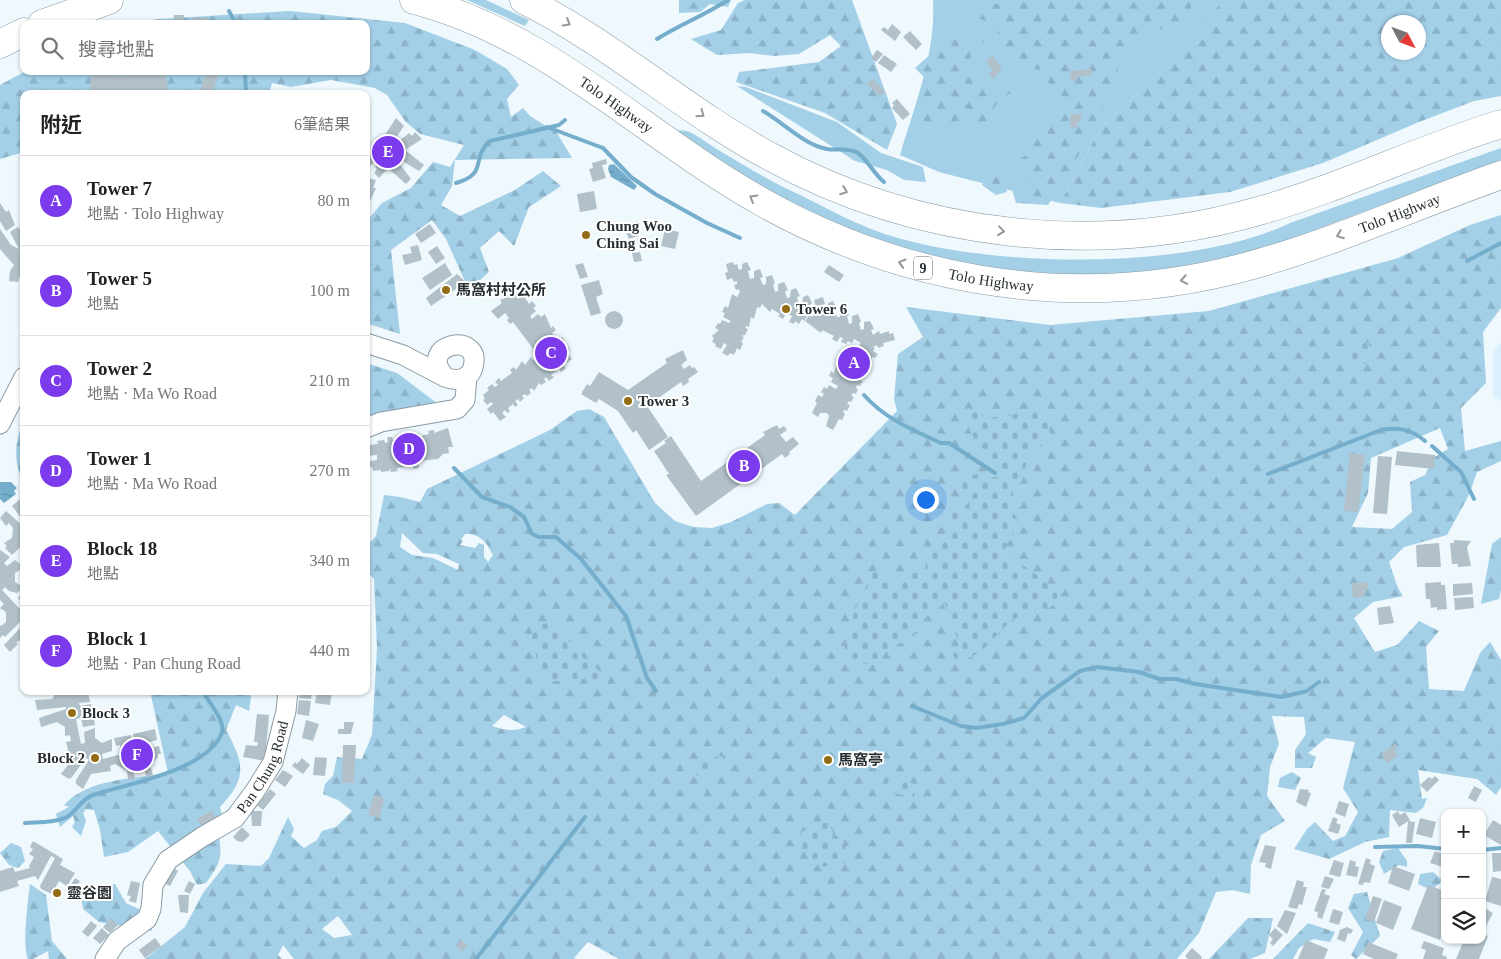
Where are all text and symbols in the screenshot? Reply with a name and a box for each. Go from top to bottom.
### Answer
north arrow [1381,15,1426,60]
one-way arrow [561,17,570,27]
search box [20,20,370,75]
icon: search [38,34,66,62]
text: 搜尋地點 [78,39,154,60]
street label: Tolo Highway [576,74,656,136]
one-way arrow [696,108,705,117]
text: 附近 [40,113,82,137]
text: 6筆結果 [294,116,350,133]
pin: E [372,133,404,171]
text: Tower 7 [87,178,152,199]
one-way arrow [839,185,848,195]
street label: Tolo Highway [1357,190,1443,236]
text: A [50,192,62,209]
text: 80 m [318,192,350,209]
one-way arrow [750,194,759,204]
text: 地點 · Tolo Highway [87,205,224,222]
place label: Chung Woo Ching Sai [596,218,672,251]
one-way arrow [998,225,1006,236]
marker: Chung Woo Ching Sai [580,229,592,241]
one-way arrow [1336,229,1345,239]
road number: 9 [914,256,932,280]
one-way arrow [898,258,907,268]
street label: Tolo Highway [947,266,1035,294]
text: Tower 5 [87,268,152,289]
one-way arrow [1180,275,1188,285]
place label: 馬窩村村公所 [456,281,546,298]
text: B [51,282,61,299]
text: 100 m [310,282,350,299]
marker: 馬窩村村公所 [440,284,452,296]
text: 地點 [87,295,119,312]
place label: Tower 6 [796,301,848,317]
marker: Tower 6 [780,303,792,315]
pin: C [535,334,567,372]
pin: A [838,344,870,382]
text: Tower 2 [87,358,152,379]
text: C [50,372,62,389]
text: 210 m [310,372,350,389]
text: 地點 · Ma Wo Road [87,385,217,402]
place label: Tower 3 [638,393,689,409]
marker: Tower 3 [622,395,634,407]
pin: D [393,430,425,468]
pin: B [728,447,760,485]
text: Tower 1 [87,448,152,469]
text: D [50,462,62,479]
text: 270 m [310,462,350,479]
text: 地點 · Ma Wo Road [87,475,217,492]
your location [913,487,939,513]
text: Block 18 [87,538,157,559]
text: E [51,552,61,569]
text: 340 m [310,552,350,569]
text: 地點 [87,565,119,582]
text: Block 1 [87,628,148,649]
text: F [51,642,61,659]
text: 440 m [310,642,350,659]
text: 地點 · Pan Chung Road [87,655,241,672]
place label: Block 3 [82,705,130,721]
marker: Block 3 [66,707,78,719]
street label: Pan Chung Road [233,719,291,816]
pin: F [121,736,153,774]
place label: Block 2 [37,750,85,766]
marker: Block 2 [89,752,101,764]
place label: 馬窩亭 [838,752,883,768]
marker: 馬窩亭 [822,754,834,766]
map controls [1441,809,1486,944]
button: + [1441,809,1486,854]
button: − [1441,854,1486,899]
place label: 靈谷園 [67,885,112,901]
marker: 靈谷園 [51,887,63,899]
button: layers [1441,899,1486,944]

